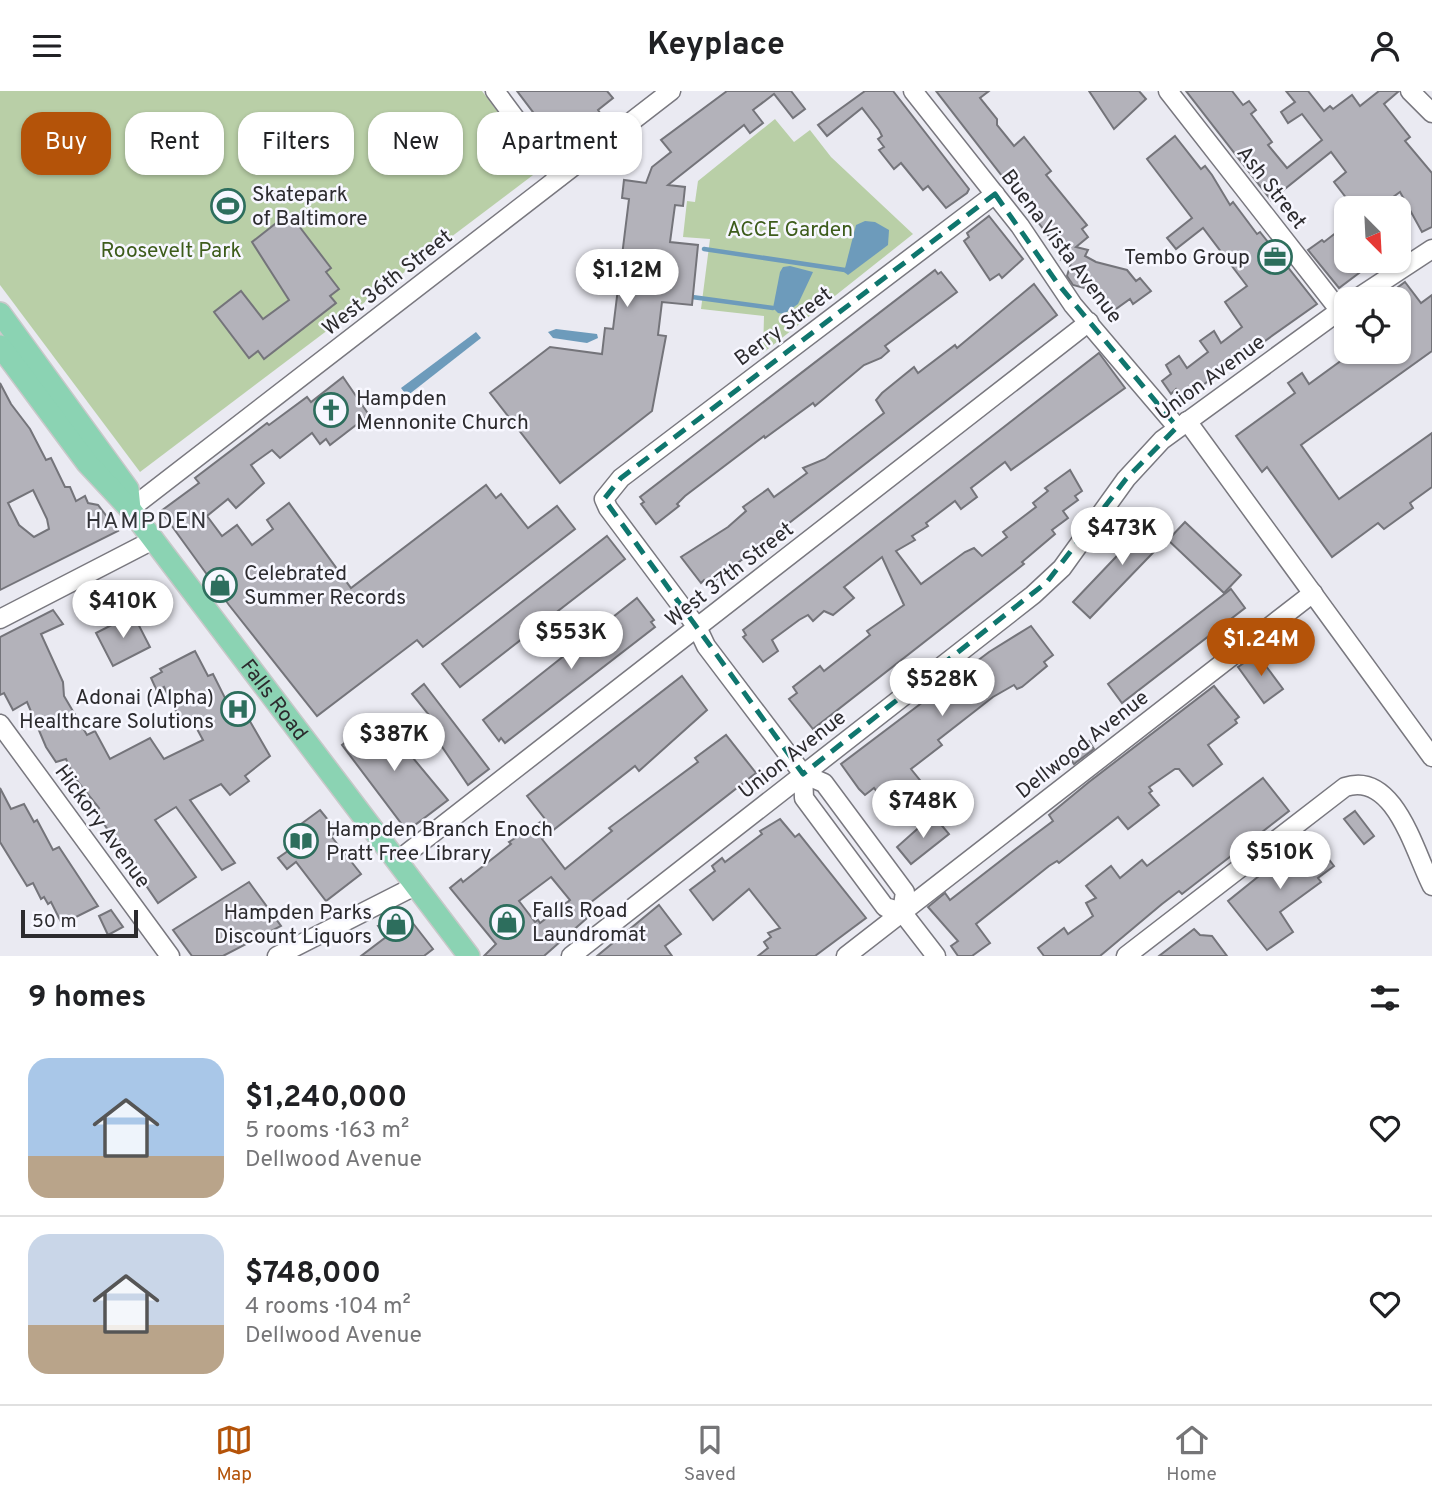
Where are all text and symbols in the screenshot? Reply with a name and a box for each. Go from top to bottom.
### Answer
text: Keyplace [647,26,785,66]
icon: menu [28,27,66,65]
icon: person [1366,27,1404,65]
chip: Buy [21,112,111,175]
chip: Rent [125,112,224,175]
chip: Filters [238,112,354,175]
chip: New [368,112,463,175]
chip: Apartment [477,112,642,175]
street label: Ash Street [1230,141,1312,235]
street label: Buena Vista Avenue [994,165,1127,329]
place label: Skatepark of Baltimore [252,182,367,233]
sports icon: Skatepark of Baltimore [209,187,247,225]
north arrow [1334,196,1410,273]
map controls [1334,196,1411,364]
park label: ACCE Garden [727,217,853,244]
street label: West 36th Street [317,224,459,342]
park label: Roosevelt Park [100,238,242,265]
office icon: Tembo Group [1256,238,1294,276]
place label: Tembo Group [1124,245,1250,272]
pin: $1.12M [570,249,684,309]
text: $1.12M [592,257,662,286]
street label: Berry Street [730,282,838,373]
button: locate [1334,287,1411,364]
street label: Union Avenue [1151,329,1271,427]
place label: Hampden Mennonite Church [356,386,529,437]
church icon: Hampden Mennonite Church [312,391,350,429]
pin: $473K [1073,507,1171,567]
district label: HAMPDEN [85,508,209,537]
text: $473K [1087,515,1157,544]
street label: West 37th Street [660,517,800,634]
place label: Celebrated Summer Records [244,561,406,612]
shop icon: Celebrated Summer Records [201,566,239,604]
pin: $410K [74,581,172,640]
text: $410K [88,588,158,617]
pin: $553K [522,611,620,671]
text: $553K [535,619,607,648]
pin: $1.24M [1204,619,1318,678]
text: $1.24M [1223,626,1299,655]
street label: Falls Road [234,654,313,747]
pin: $528K [893,659,991,718]
text: $528K [906,666,978,695]
place label: Adonai (Alpha) Healthcare Solutions [19,685,214,736]
street label: Dellwood Avenue [1011,685,1155,806]
hospital icon: Adonai (Alpha) Healthcare Solutions [219,690,257,728]
street label: Union Avenue [734,705,852,806]
pin: $387K [345,713,443,773]
text: $387K [359,721,429,750]
street label: Hickory Avenue [48,760,156,894]
pin: $748K [874,781,972,840]
text: $748K [888,788,958,817]
place label: Hampden Branch Enoch Pratt Free Library [326,817,553,868]
library icon: Hampden Branch Enoch Pratt Free Library [282,822,320,860]
pin: $510K [1231,831,1329,891]
text: $510K [1246,839,1314,868]
place label: Falls Road Laundromat [532,898,647,949]
place label: Hampden Parks Discount Liquors [214,900,372,951]
shop icon: Falls Road Laundromat [488,903,526,941]
shop icon: Hampden Parks Discount Liquors [377,905,415,943]
scale bar [21,907,138,939]
text: 50 m [32,910,77,934]
icon: filters [1366,979,1404,1017]
text: 9 homes [28,980,146,1017]
text: $1,240,000 [245,1080,407,1117]
icon: home [84,1086,168,1170]
icon: heart [1366,1109,1404,1147]
text: 5 rooms · 163 m² [245,1117,409,1146]
text: Dellwood Avenue [245,1146,422,1175]
text: $748,000 [245,1256,381,1293]
icon: home [84,1262,168,1346]
icon: heart [1366,1285,1404,1323]
text: 4 rooms · 104 m² [245,1293,411,1322]
text: Dellwood Avenue [245,1322,422,1351]
tab: Map [215,1421,253,1487]
tab: Saved [684,1421,736,1487]
tab: Home [1166,1421,1217,1487]

